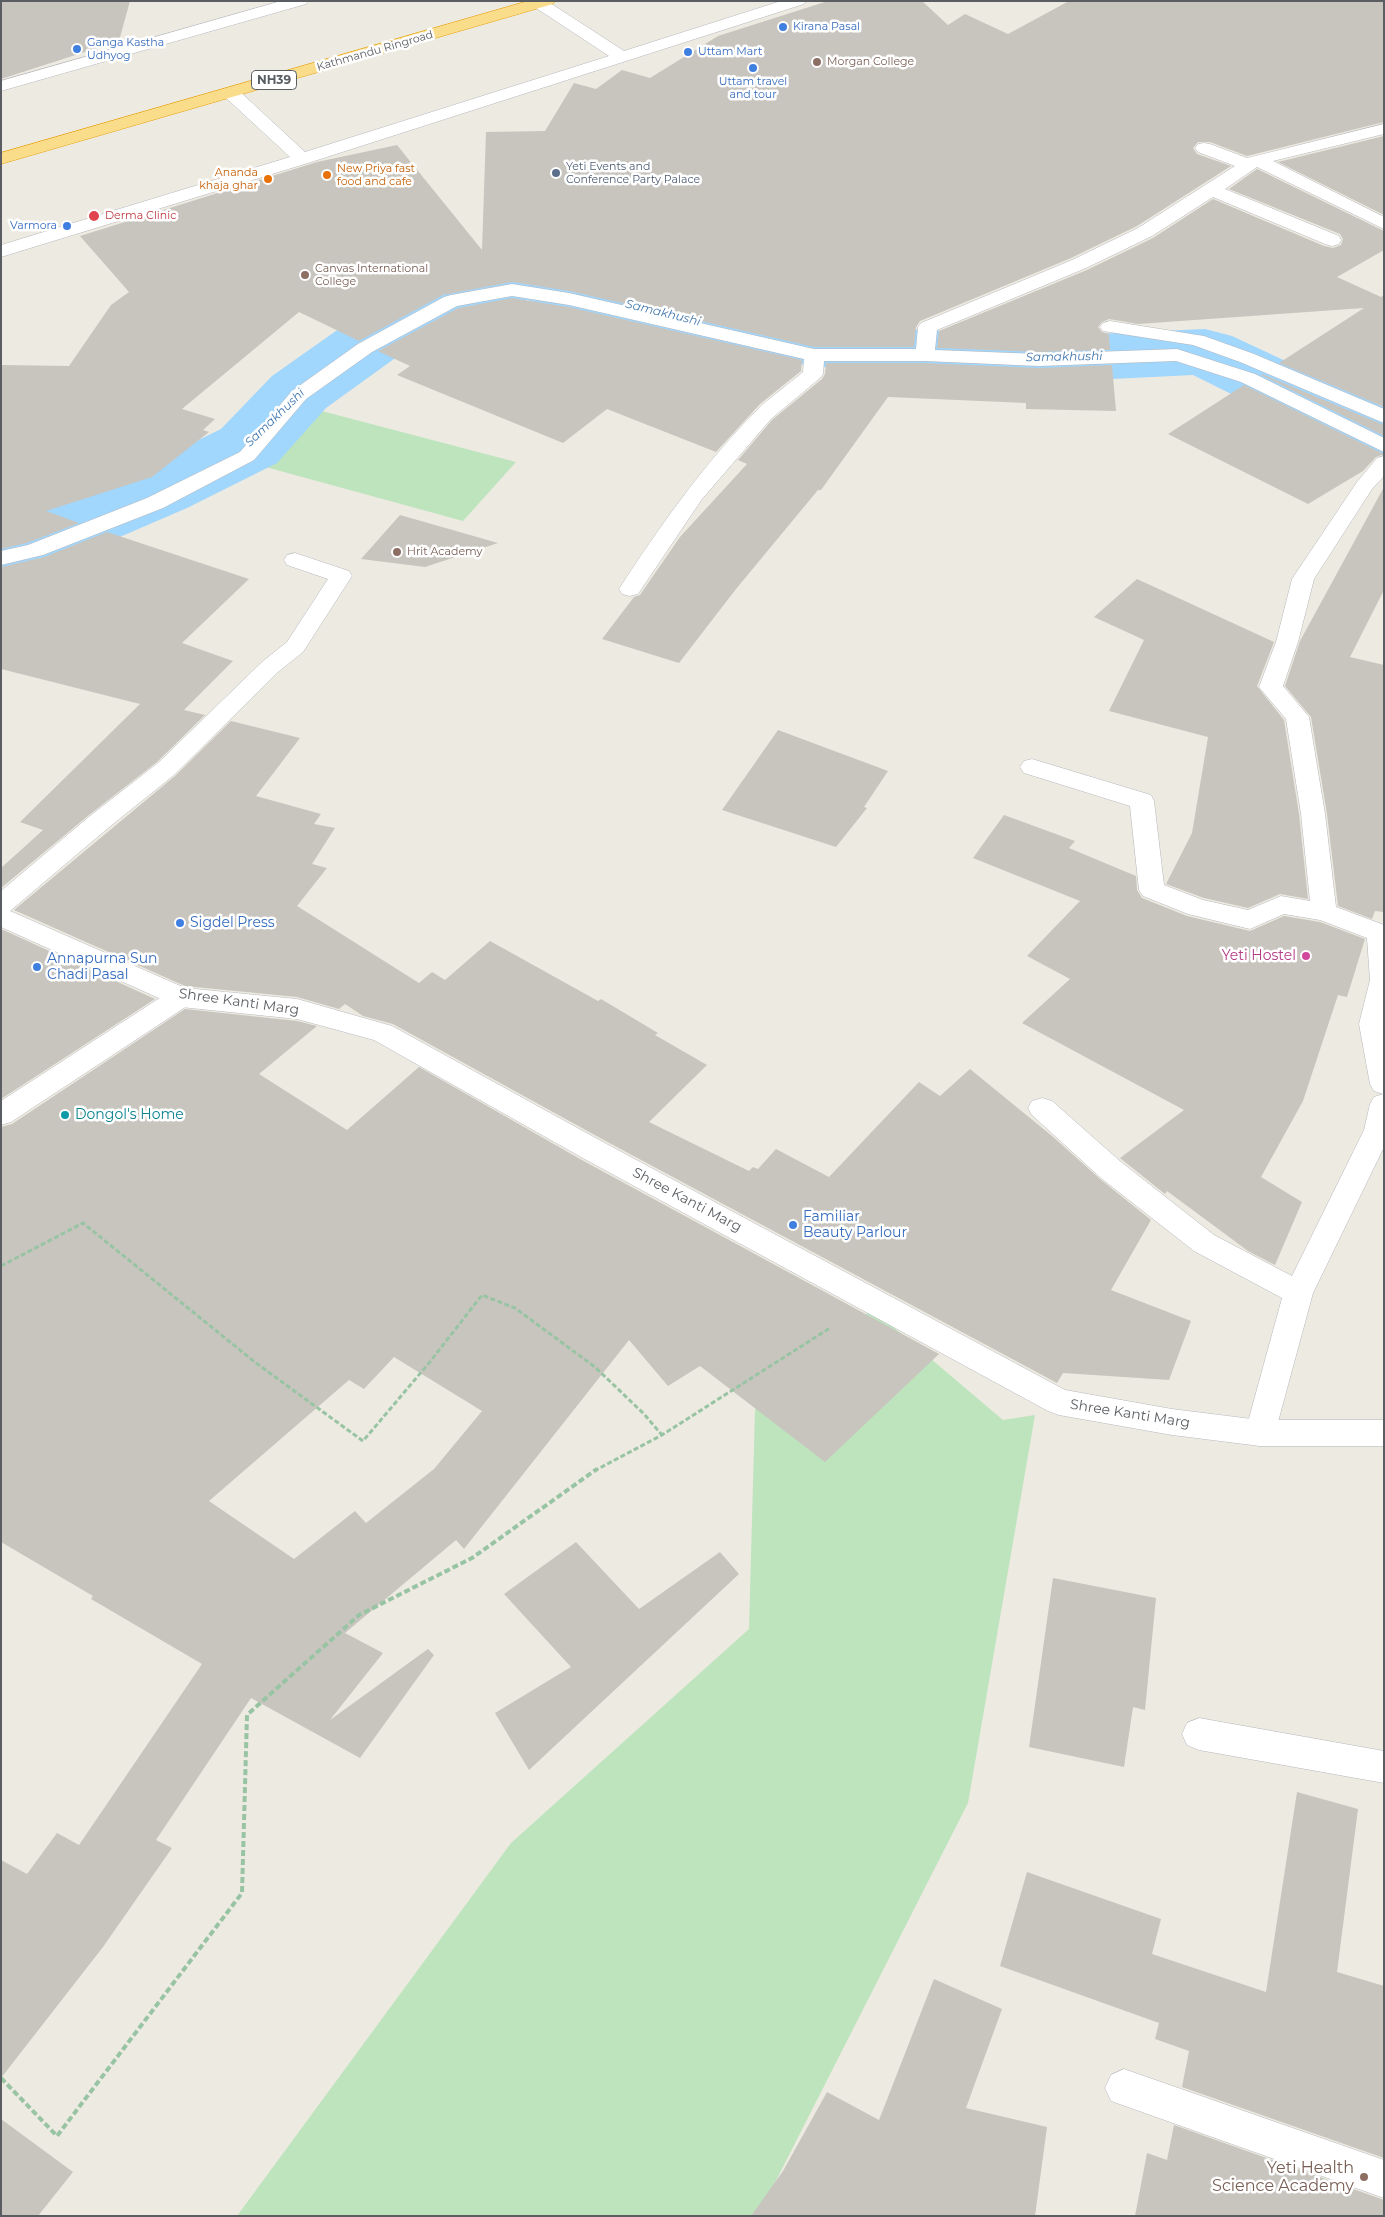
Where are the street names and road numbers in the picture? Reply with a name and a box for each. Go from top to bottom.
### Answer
street label: Kathmandu Ringroad [315,28,435,74]
road number: NH39 [252,70,296,90]
street label: Shree Kanti Marg [178,985,300,1019]
street label: Shree Kanti Marg [629,1164,745,1236]
street label: Shree Kanti Marg [1069,1396,1191,1432]

